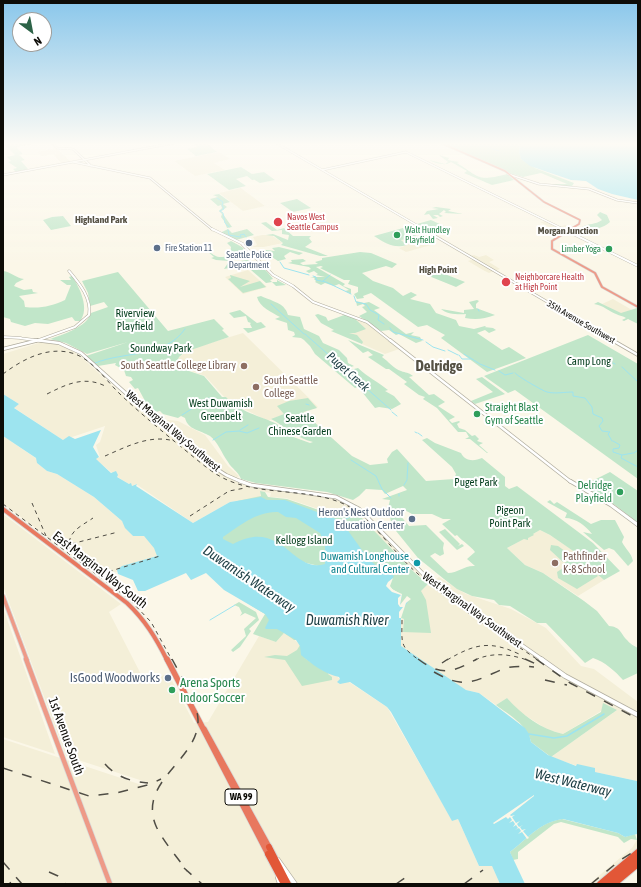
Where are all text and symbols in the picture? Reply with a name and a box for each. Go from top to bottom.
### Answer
north arrow [12,12,52,52]
text: N [32,35,44,48]
place label: Navos West Seattle Campus [287,212,338,233]
district label: Highland Park [75,214,127,226]
marker: Navos West Seattle Campus [272,216,284,228]
place label: Walt Hundley Playfield [405,225,450,246]
district label: Morgan Junction [538,225,598,237]
marker: Walt Hundley Playfield [392,230,402,240]
marker: Seattle Police Department [244,238,254,248]
marker: Fire Station 11 [152,243,162,253]
place label: Fire Station 11 [165,243,212,253]
place label: Limber Yoga [561,244,601,254]
marker: Limber Yoga [604,244,614,254]
place label: Seattle Police Department [226,250,272,271]
district label: High Point [419,264,457,276]
place label: Neighborcare Health at High Point [515,272,584,293]
marker: Neighborcare Health at High Point [500,276,512,288]
street label: 35th Avenue Southwest [545,298,617,346]
park label: Riverview Playfield [115,307,155,333]
park label: Soundway Park [130,342,192,356]
water label: Puget Creek [324,349,372,395]
park label: Camp Long [567,355,611,369]
district label: Delridge [415,357,463,375]
place label: South Seattle College Library [121,359,236,373]
marker: South Seattle College Library [239,361,249,371]
place label: South Seattle College [264,374,318,400]
marker: South Seattle College [251,382,261,392]
street label: West Marginal Way Southwest [123,387,223,475]
park label: West Duwamish Greenbelt [189,397,253,423]
place label: Straight Blast Gym of Seattle [485,401,543,427]
marker: Straight Blast Gym of Seattle [472,409,482,419]
park label: Seattle Chinese Garden [268,412,332,438]
park label: Puget Park [454,476,498,490]
place label: Delridge Playfield [575,479,612,505]
marker: Delridge Playfield [615,487,625,497]
park label: Pigeon Point Park [489,504,531,530]
place label: Heron's Nest Outdoor Education Center [318,506,404,532]
marker: Heron's Nest Outdoor Education Center [407,514,417,524]
street label: East Marginal Way South [49,528,151,612]
park label: Kellogg Island [275,534,333,548]
water label: Duwamish Waterway [200,542,298,616]
place label: Duwamish Longhouse and Cultural Center [321,550,409,576]
place label: Pathfinder K-8 School [563,550,606,576]
marker: Duwamish Longhouse and Cultural Center [412,558,422,568]
marker: Pathfinder K-8 School [550,558,560,568]
street label: West Marginal Way Southwest [420,570,524,650]
water label: Duwamish River [306,613,388,629]
place label: IsGood Woodworks [70,670,160,686]
marker: IsGood Woodworks [163,673,173,683]
place label: Arena Sports Indoor Soccer [180,675,245,706]
marker: Arena Sports Indoor Soccer [167,685,177,695]
street label: 1st Avenue South [45,695,87,777]
water label: West Waterway [533,765,613,801]
road number: WA 99 [225,789,257,805]

